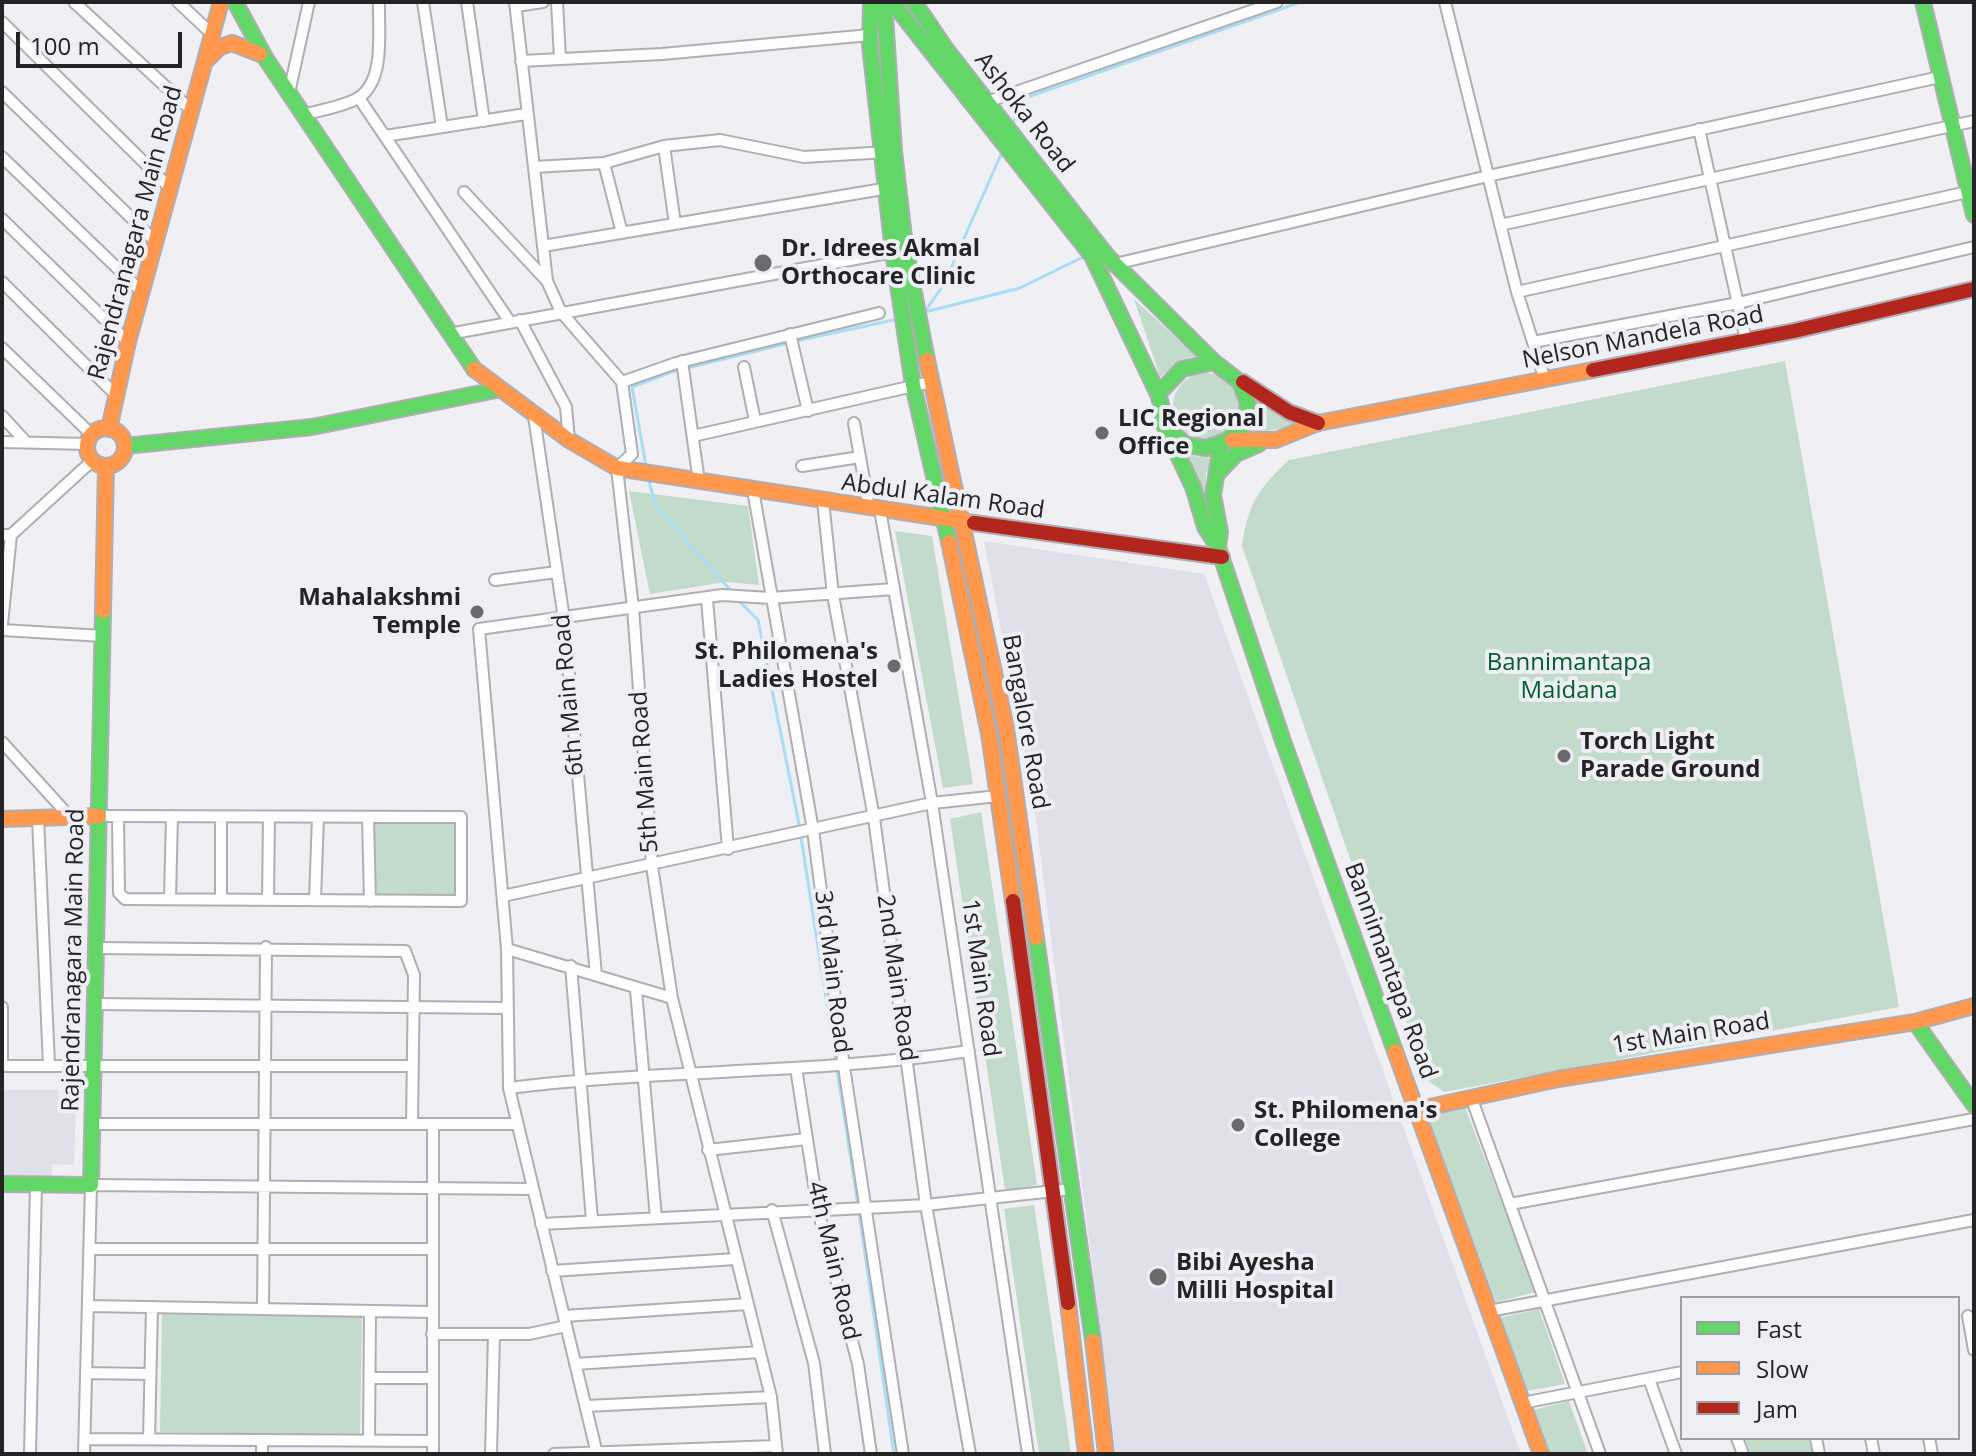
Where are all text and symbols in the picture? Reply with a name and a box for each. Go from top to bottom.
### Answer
scale bar [20,16,186,66]
text: 100 m [30,29,100,62]
street label: Ashoka Road [968,47,1080,179]
street label: Rajendranagara Main Road [83,83,189,383]
place label: Dr. Idrees Akmal Orthocare Clinic [781,235,980,291]
marker: Dr. Idrees Akmal Orthocare Clinic [752,252,774,274]
street label: Nelson Mandela Road [1520,300,1766,376]
place label: LIC Regional Office [1118,405,1264,461]
marker: LIC Regional Office [1093,424,1111,442]
street label: Abdul Kalam Road [840,468,1046,526]
place label: Mahalakshmi Temple [298,584,461,640]
marker: Mahalakshmi Temple [468,603,486,621]
street label: 6th Main Road [548,613,590,777]
street label: Bangalore Road [995,632,1055,812]
place label: St. Philomena's Ladies Hostel [695,638,878,694]
park label: Bannimantapa Maidana [1487,649,1651,705]
marker: St. Philomena's Ladies Hostel [885,657,903,675]
street label: 5th Main Road [625,690,665,854]
place label: Torch Light Parade Ground [1580,728,1760,784]
marker: Torch Light Parade Ground [1555,747,1573,765]
street label: Rajendranagara Main Road [57,808,91,1112]
street label: Bannimantapa Road [1337,859,1443,1083]
street label: 3rd Main Road [808,889,856,1055]
street label: 2nd Main Road [870,893,922,1063]
street label: 1st Main Road [955,897,1005,1059]
street label: 1st Main Road [1610,1007,1772,1061]
place label: St. Philomena's College [1254,1097,1437,1153]
marker: St. Philomena's College [1229,1116,1247,1134]
street label: 4th Main Road [801,1179,865,1343]
place label: Bibi Ayesha Milli Hospital [1176,1249,1334,1305]
marker: Bibi Ayesha Milli Hospital [1147,1266,1169,1288]
legend [1680,1296,1960,1440]
text: Fast [1756,1312,1802,1345]
text: Slow [1756,1352,1808,1385]
text: Jam [1756,1392,1798,1425]

